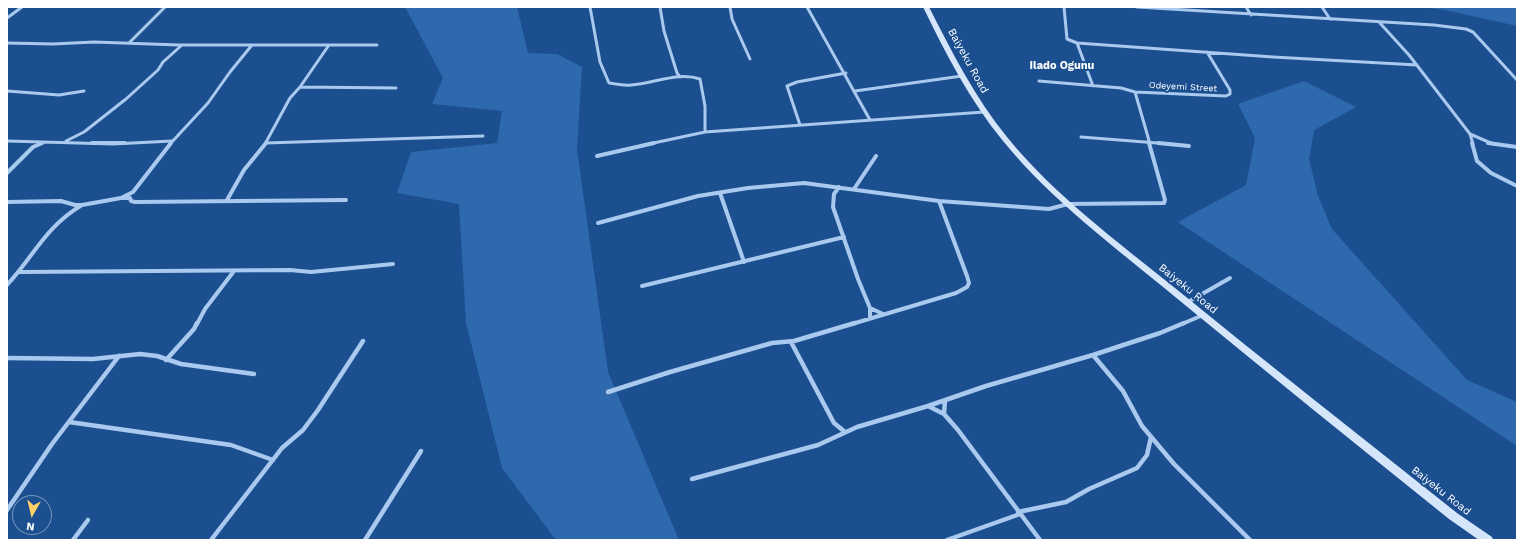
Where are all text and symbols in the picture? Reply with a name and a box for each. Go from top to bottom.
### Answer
street label: Baiyeku Road [945,26,991,96]
district label: Ilado Ogunu [1030,59,1094,73]
street label: Odeyemi Street [1149,80,1217,94]
street label: Baiyeku Road [1156,261,1220,317]
street label: Baiyeku Road [1409,464,1473,518]
north arrow [12,495,52,535]
text: N [25,519,35,533]

